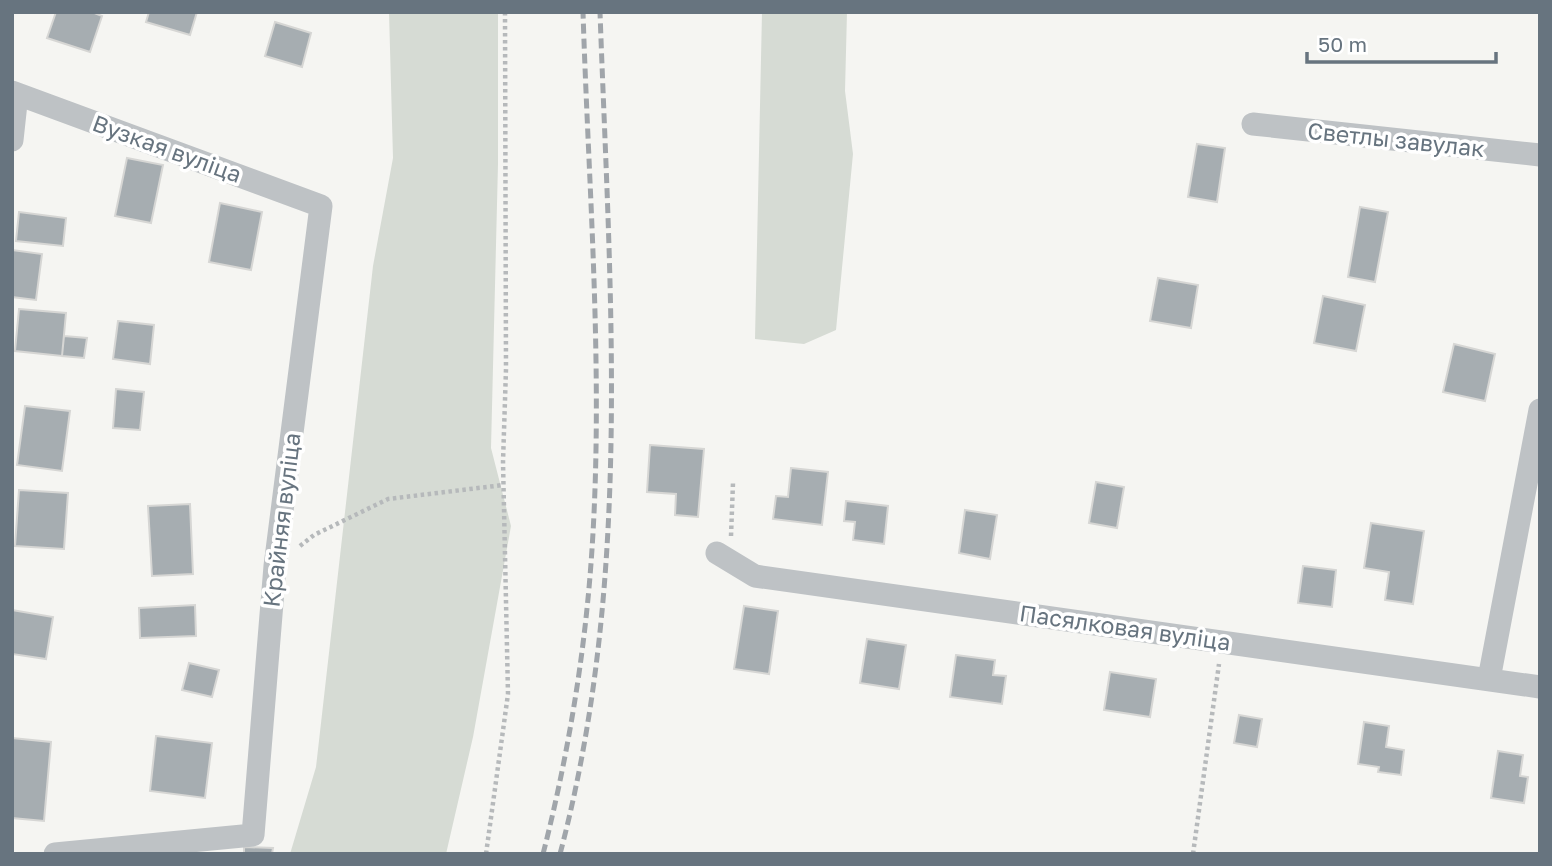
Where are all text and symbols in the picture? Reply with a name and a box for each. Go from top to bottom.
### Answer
scale bar [1307,21,1496,65]
text: 50 m [1318,31,1367,57]
street label: Вузкая вуліца [89,108,246,188]
street label: Светлы завулак [1306,116,1486,162]
street label: Крайняя вуліца [256,431,306,609]
street label: Пасялковая вуліца [1018,598,1232,656]

